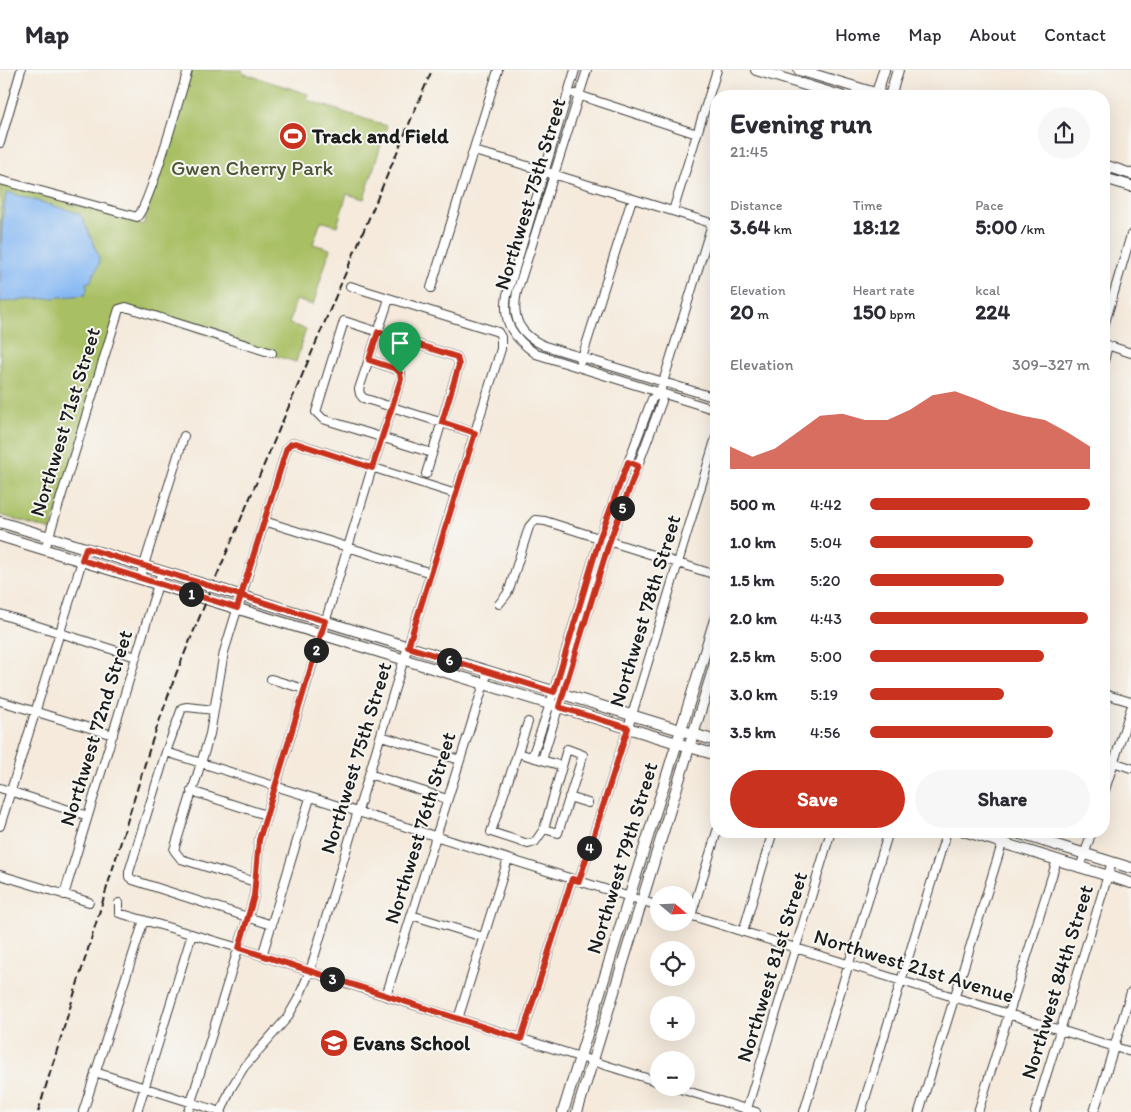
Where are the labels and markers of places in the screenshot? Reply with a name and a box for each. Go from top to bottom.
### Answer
sports icon: Track and Field [278,121,308,151]
place label: Track and Field [311,123,449,148]
pin [379,322,421,373]
pin: 5 [610,496,634,520]
pin: 1 [178,582,204,606]
pin: 2 [304,638,328,662]
pin: 6 [436,648,462,672]
pin: 4 [576,836,602,860]
pin: 3 [320,966,344,992]
school or university icon: Evans School [319,1028,349,1058]
place label: Evans School [353,1030,471,1055]

